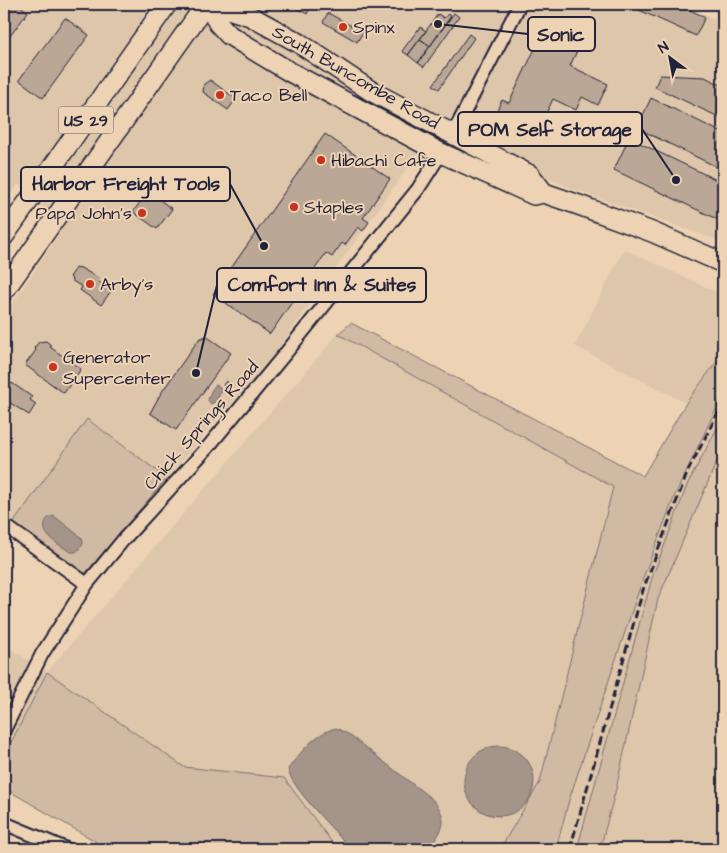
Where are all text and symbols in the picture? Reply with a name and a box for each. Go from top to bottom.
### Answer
place label: Spinx [353,15,395,40]
callout: Sonic [528,17,595,51]
street label: South Buncombe Road [268,19,444,136]
marker: Spinx [337,21,349,33]
text: Sonic [536,22,585,49]
north arrow [644,32,694,82]
text: N [655,37,673,59]
place label: Taco Bell [230,83,307,108]
marker: Taco Bell [214,89,226,101]
road number: US 29 [58,106,114,134]
callout: POM Self Storage [458,112,642,146]
text: POM Self Storage [468,117,632,145]
place label: Hibachi Cafe [331,148,437,173]
marker: Hibachi Cafe [315,154,327,166]
callout: Harbor Freight Tools [21,167,230,201]
text: Harbor Freight Tools [32,171,221,199]
place label: Staples [304,195,364,220]
place label: Papa John's [35,201,132,226]
marker: Staples [288,201,300,213]
marker: Papa John's [136,207,148,219]
callout: Comfort Inn & Suites [217,268,426,302]
place label: Arby's [100,272,153,298]
text: Comfort Inn & Suites [228,272,417,299]
marker: Arby's [84,278,96,290]
place label: Generator Supercenter [63,345,171,391]
street label: Chick Springs Road [138,355,265,496]
marker: Generator Supercenter [47,361,59,373]

